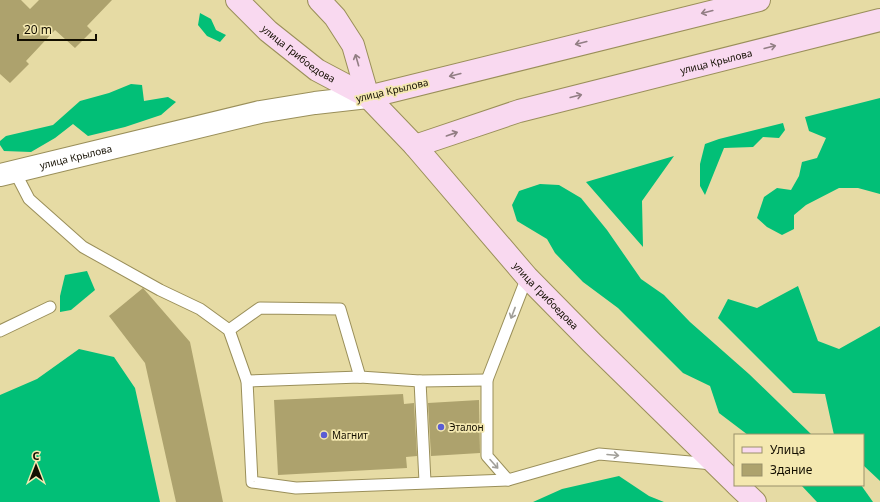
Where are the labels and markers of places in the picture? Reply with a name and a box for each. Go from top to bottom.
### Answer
place label: Эталон [449,420,484,434]
marker: Эталон [436,422,446,432]
place label: Магнит [332,428,368,442]
marker: Магнит [319,430,329,440]

